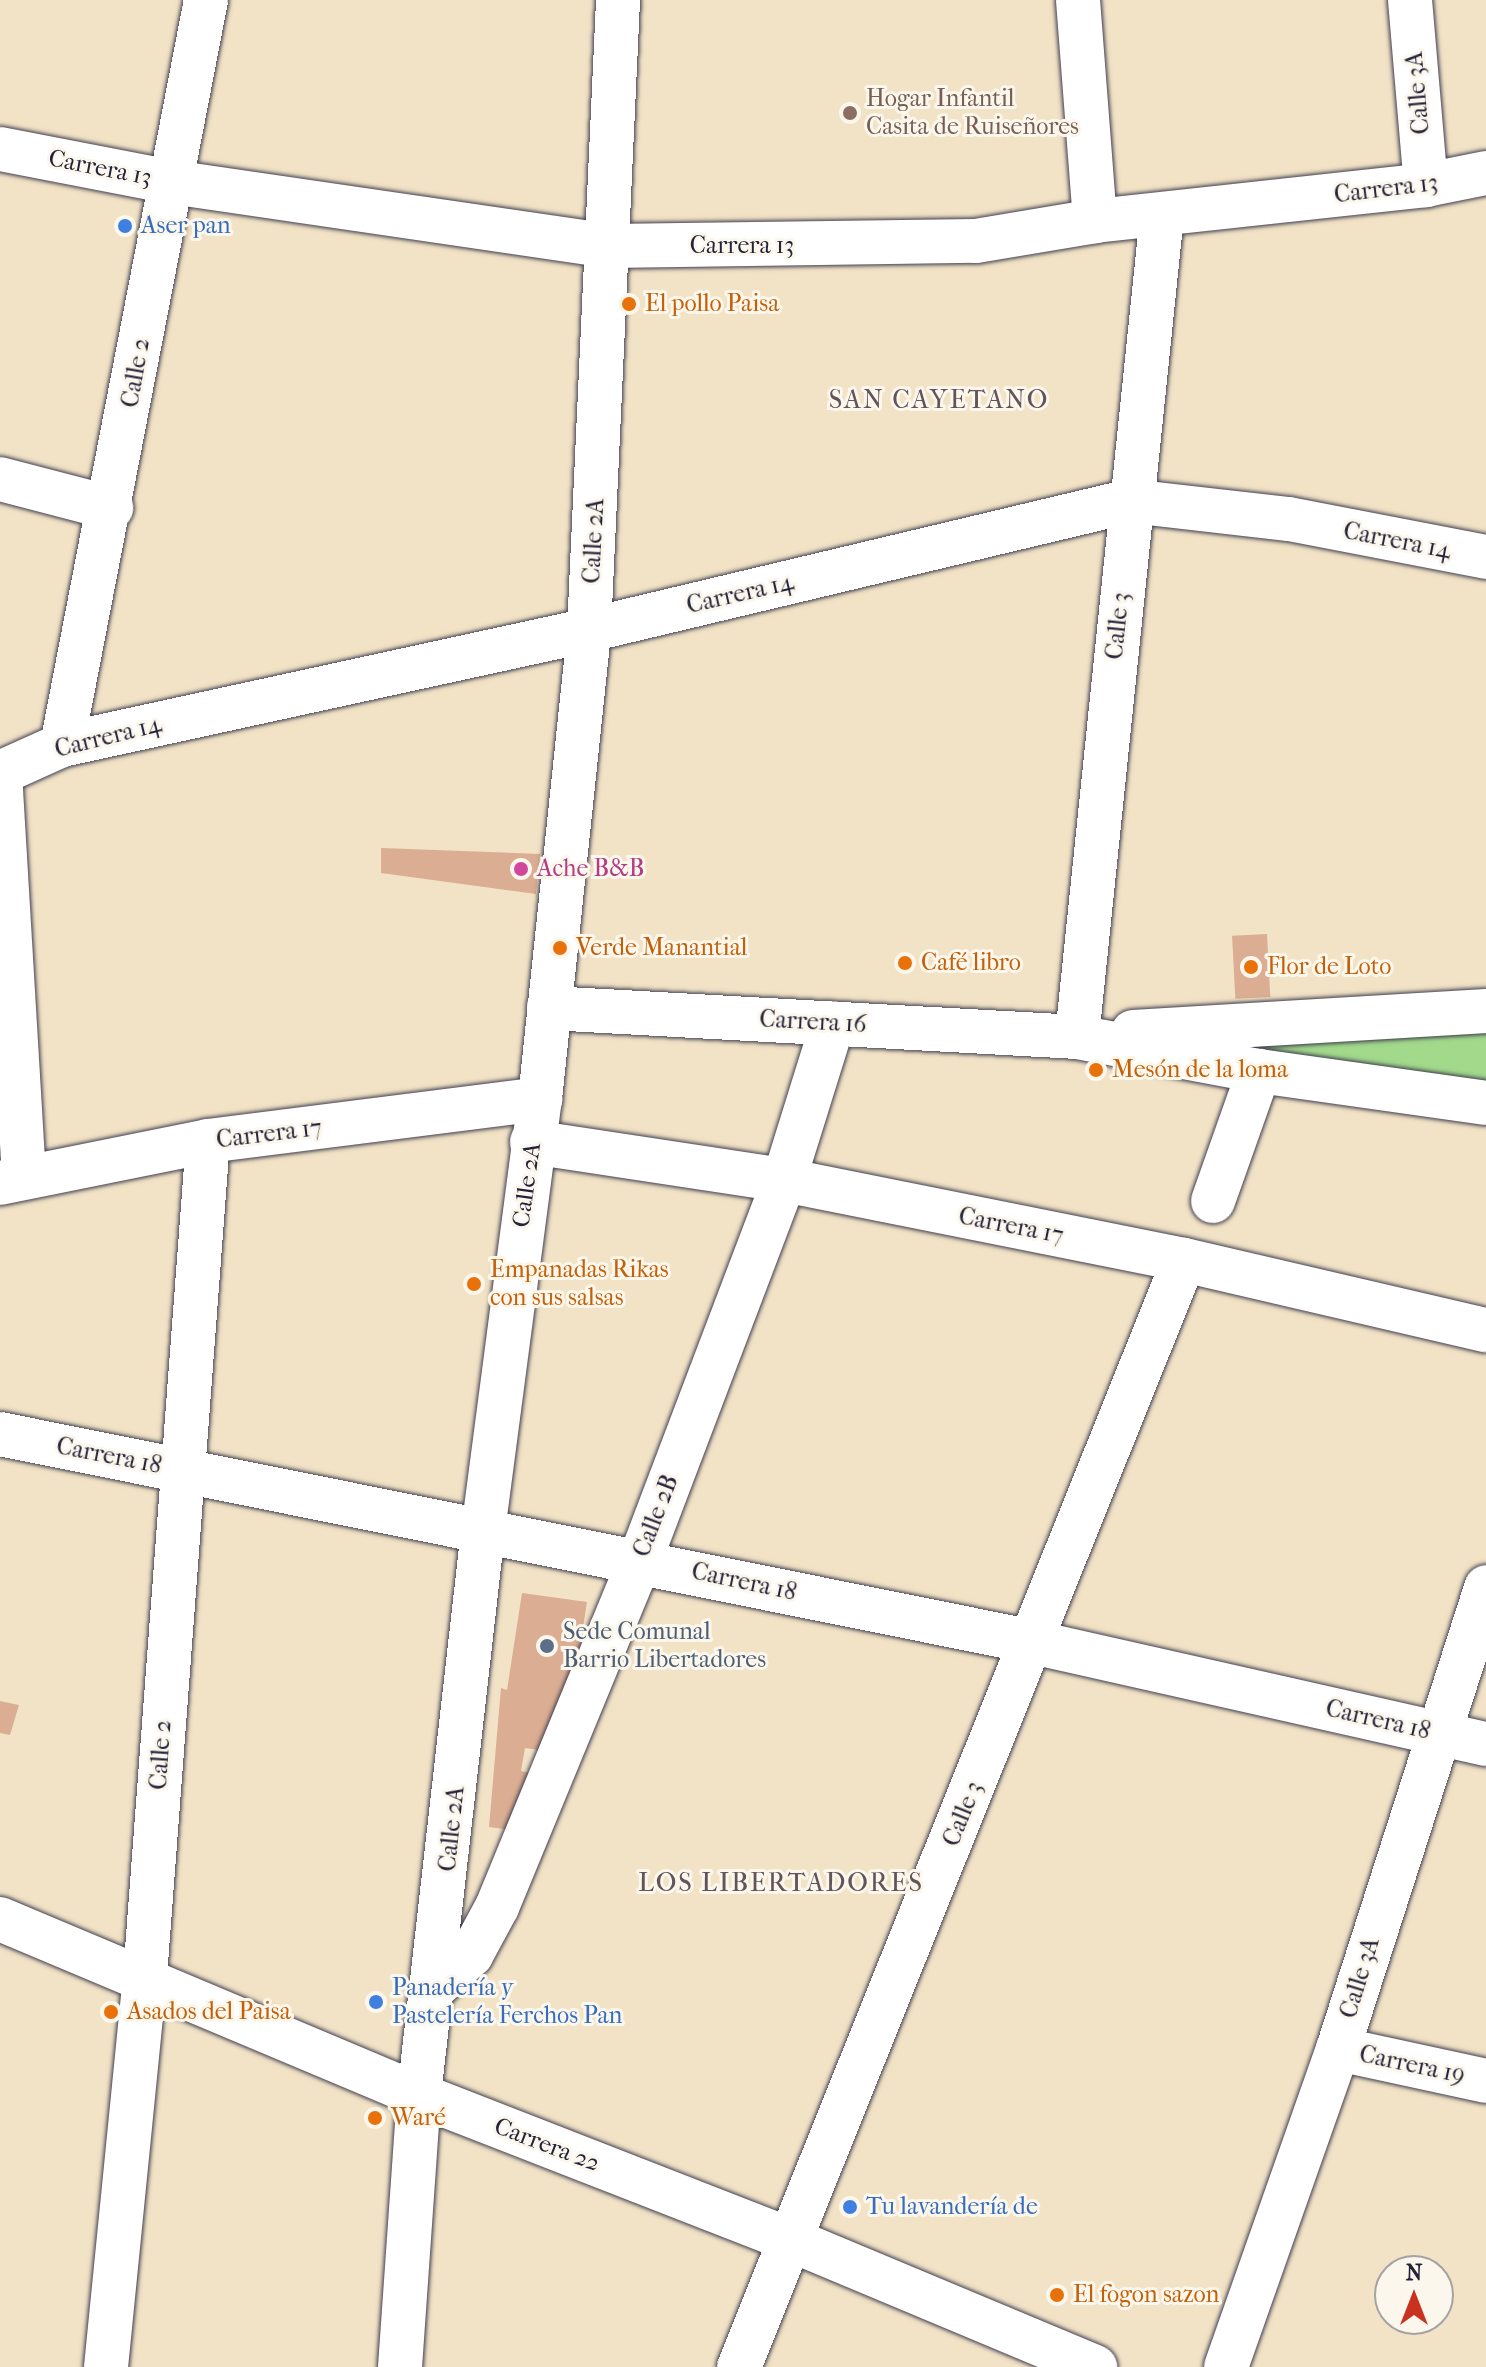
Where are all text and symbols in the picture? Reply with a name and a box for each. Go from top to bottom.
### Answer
street label: Calle 3A [1400,51,1436,135]
place label: Hogar Infantil Casita de Ruiseñores [866,85,1079,141]
marker: Hogar Infantil Casita de Ruiseñores [841,104,859,122]
street label: Carrera 13 [46,144,154,192]
street label: Carrera 13 [1333,168,1439,210]
place label: Aser pan [141,212,231,240]
marker: Aser pan [116,217,134,235]
street label: Carrera 13 [690,232,794,260]
place label: El pollo Paisa [645,290,779,318]
marker: El pollo Paisa [620,295,638,313]
street label: Calle 2 [116,336,156,410]
district label: SAN CAYETANO [829,384,1049,416]
street label: Calle 2A [577,498,611,584]
street label: Carrera 14 [1341,517,1453,565]
street label: Carrera 14 [684,568,796,620]
street label: Calle 3 [1100,591,1136,661]
street label: Carrera 14 [52,710,164,764]
place label: Ache B&B [537,855,644,883]
marker: Ache B&B [512,860,530,878]
place label: Verde Manantial [576,934,747,962]
marker: Verde Manantial [551,939,569,957]
place label: Café libro [921,949,1021,977]
place label: Flor de Loto [1267,953,1391,981]
marker: Café libro [896,954,914,972]
marker: Flor de Loto [1242,958,1260,976]
street label: Carrera 16 [759,1005,867,1039]
place label: Mesón de la loma [1112,1056,1288,1084]
marker: Mesón de la loma [1087,1061,1105,1079]
street label: Carrera 17 [215,1113,323,1155]
street label: Calle 2A [507,1141,547,1229]
street label: Carrera 17 [956,1202,1066,1250]
place label: Empanadas Rikas con sus salsas [490,1256,669,1312]
marker: Empanadas Rikas con sus salsas [465,1275,483,1293]
street label: Carrera 18 [54,1432,164,1480]
street label: Calle 2B [627,1471,685,1561]
street label: Carrera 18 [689,1557,799,1607]
place label: Sede Comunal Barrio Libertadores [563,1618,766,1674]
marker: Sede Comunal Barrio Libertadores [538,1637,556,1655]
street label: Carrera 18 [1323,1694,1433,1746]
street label: Calle 2 [144,1719,178,1791]
street label: Calle 3 [937,1777,989,1851]
street label: Calle 2A [433,1785,471,1873]
district label: LOS LIBERTADORES [638,1867,924,1899]
street label: Calle 3A [1334,1934,1386,2022]
place label: Panadería y Pastelería Ferchos Pan [392,1974,622,2030]
marker: Panadería y Pastelería Ferchos Pan [367,1993,385,2011]
place label: Asados del Paisa [127,1998,291,2026]
marker: Asados del Paisa [102,2003,120,2021]
street label: Carrera 19 [1357,2040,1467,2090]
place label: Waré [391,2104,446,2132]
marker: Waré [366,2109,384,2127]
street label: Carrera 22 [490,2112,604,2178]
place label: Tu lavandería de [866,2193,1038,2221]
marker: Tu lavandería de [841,2198,859,2216]
north arrow [1374,2255,1454,2335]
text: N [1406,2260,1422,2286]
place label: El fogon sazon [1073,2281,1219,2309]
marker: El fogon sazon [1048,2286,1066,2304]

